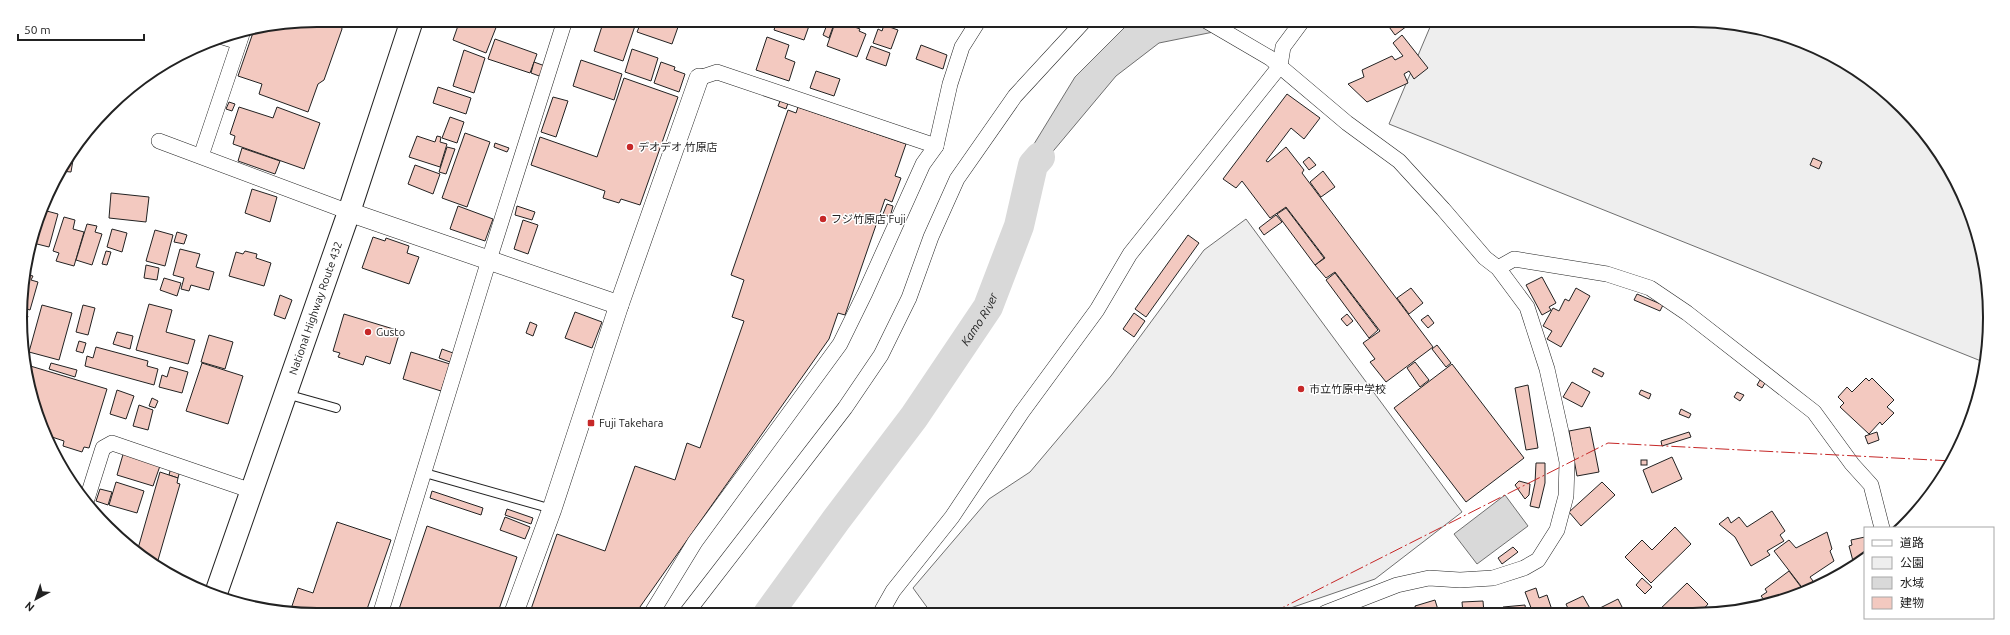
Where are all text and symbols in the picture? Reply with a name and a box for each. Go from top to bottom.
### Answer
scale bar [18,16,144,42]
text: 50 m [24,23,51,36]
place label: デオデオ 竹原店 [638,141,718,153]
marker: デオデオ 竹原店 [625,142,635,152]
place label: フジ竹原店 Fuji [831,213,906,225]
marker: フジ竹原店 Fuji [818,214,828,224]
street label: National Highway Route 432 [287,240,344,376]
water label: Kamo River [958,290,1000,348]
place label: Gusto [376,326,405,338]
marker: Gusto [363,327,373,337]
place label: 市立竹原中学校 [1309,383,1386,395]
marker: 市立竹原中学校 [1296,384,1306,394]
place label: Fuji Takehara [599,417,663,429]
marker: Fuji Takehara [586,418,596,428]
legend [1864,527,1994,619]
text: 道路 [1900,536,1924,549]
text: 公園 [1900,556,1924,569]
text: 水域 [1900,576,1924,589]
north arrow [16,579,56,619]
text: 建物 [1900,596,1924,609]
text: N [23,599,37,614]

